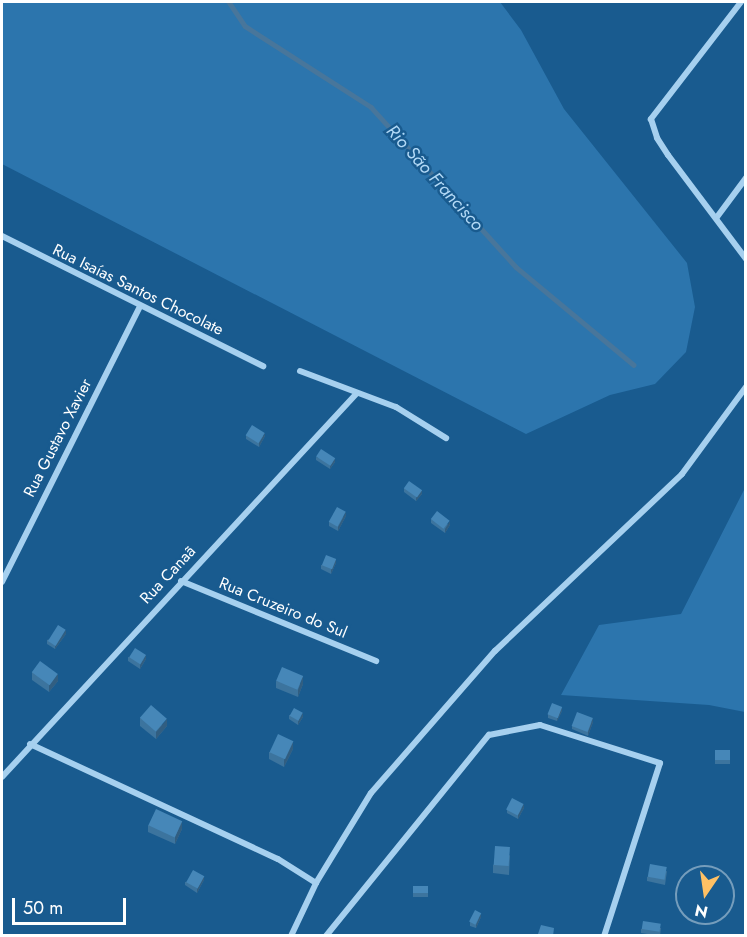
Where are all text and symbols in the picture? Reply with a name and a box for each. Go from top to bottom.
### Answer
water label: Rio São Francisco [382,121,488,235]
street label: Rua Isaías Santos Chocolate [49,240,227,340]
street label: Rua Gustavo Xavier [20,376,96,500]
street label: Rua Canaã [136,542,200,608]
street label: Rua Cruzeiro do Sul [216,574,350,642]
north arrow [675,865,735,925]
scale bar [15,886,129,924]
text: 50 m [23,895,63,921]
text: N [693,898,710,924]

